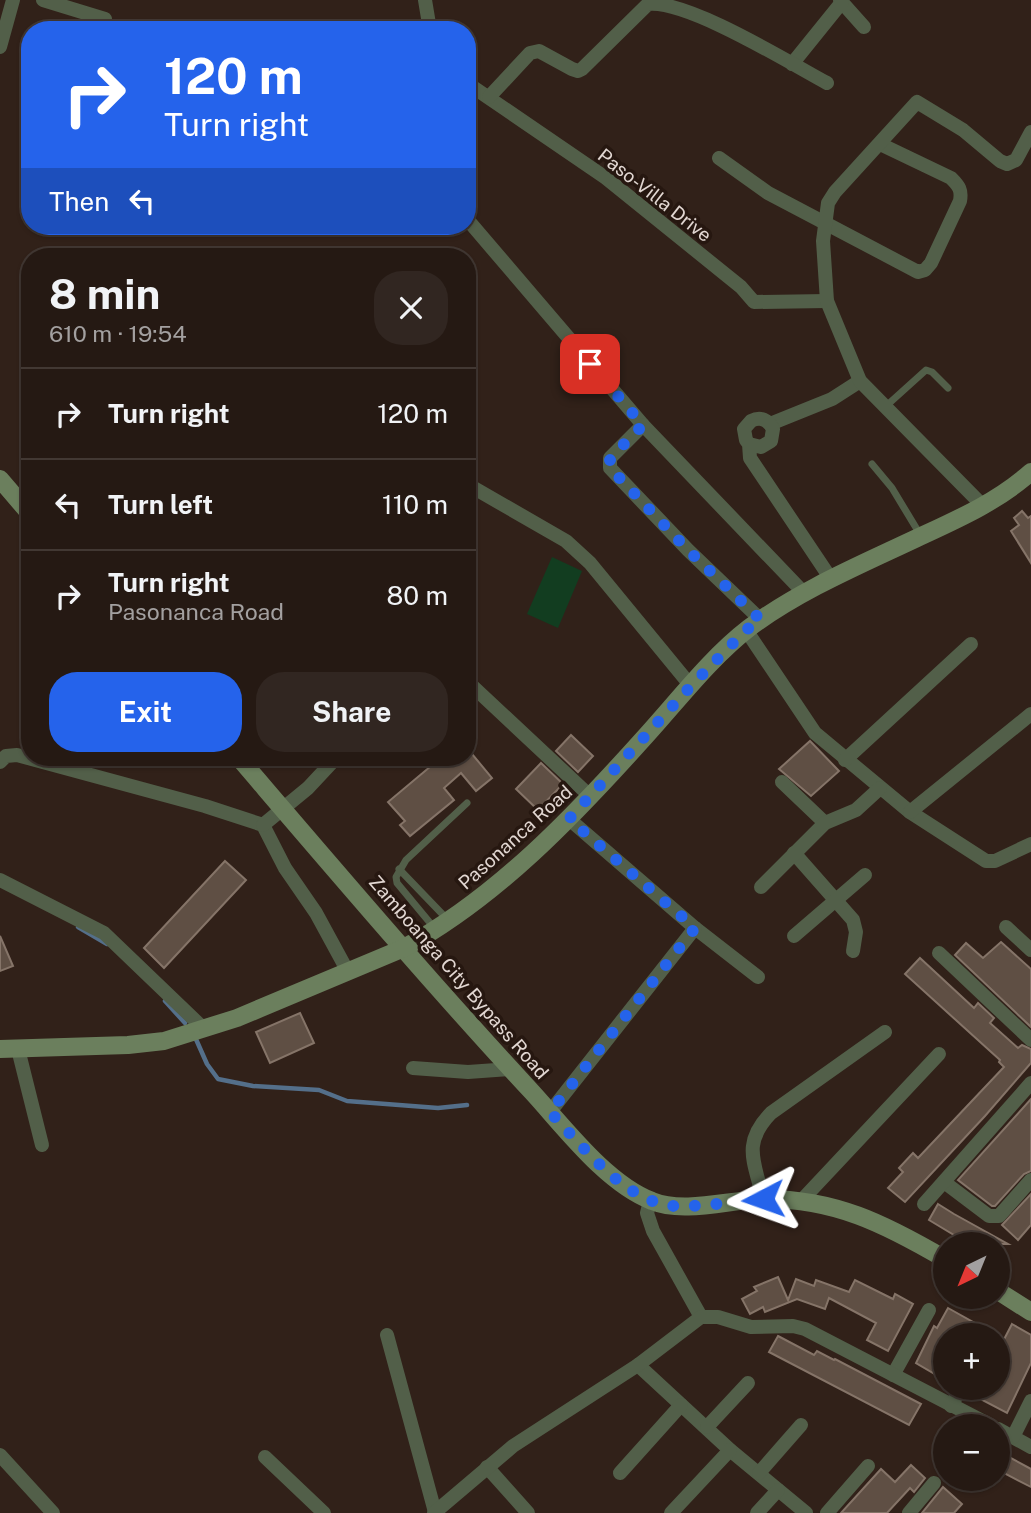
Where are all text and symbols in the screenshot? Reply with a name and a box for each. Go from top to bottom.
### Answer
text: 120 m [164,47,303,105]
icon: right [49,49,140,140]
text: Turn right [164,106,309,143]
street label: Paso-Villa Drive [594,144,716,246]
icon: left [123,182,161,220]
text: Then [49,186,109,217]
text: 8 min [49,269,161,318]
button: close [374,271,448,345]
text: 610 m · 19:54 [49,320,187,347]
pin [560,334,620,394]
icon: arrive [571,345,609,383]
icon: right [49,395,87,433]
text: Turn right [108,398,230,429]
text: 120 m [377,398,448,429]
icon: left [49,486,87,524]
text: Turn left [108,489,213,520]
text: 110 m [382,489,448,520]
text: Turn right [108,567,230,598]
icon: right [49,577,87,615]
text: 80 m [387,580,448,611]
text: Pasonanca Road [108,598,284,625]
button: Exit [49,672,242,752]
button: Share [256,672,448,752]
street label: Pasonanca Road [454,780,576,894]
street label: Zamboanga City Bypass Road [365,871,553,1083]
position arrow [726,1162,800,1236]
north arrow [933,1232,1010,1309]
map controls [933,1232,1010,1491]
button: + [933,1323,1010,1400]
button: − [933,1414,1010,1491]

